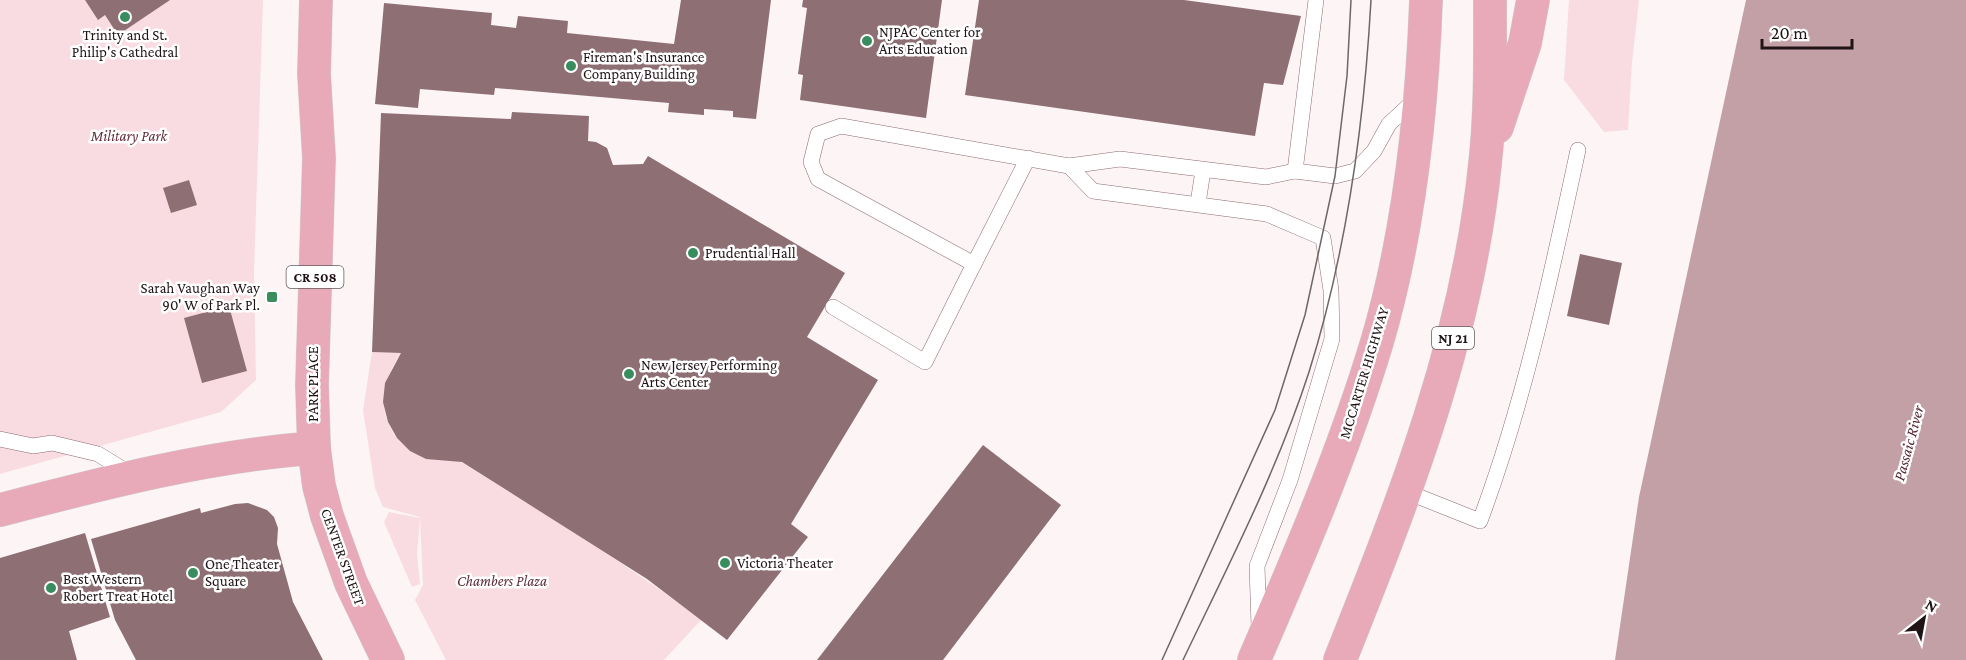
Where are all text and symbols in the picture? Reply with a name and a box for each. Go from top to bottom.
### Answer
marker: Trinity and St. Philip's Cathedral [118,10,132,24]
scale bar [1762,12,1852,50]
text: 20 m [1771,23,1808,43]
place label: NJPAC Center for Arts Education [879,24,981,57]
place label: Trinity and St. Philip's Cathedral [72,27,178,61]
marker: NJPAC Center for Arts Education [860,34,874,48]
place label: Fireman's Insurance Company Building [583,49,705,83]
marker: Fireman's Insurance Company Building [564,59,578,73]
park label: Military Park [90,128,169,145]
place label: Prudential Hall [705,245,796,261]
marker: Prudential Hall [686,246,700,260]
road number: CR 508 [286,266,344,288]
place label: Sarah Vaughan Way 90' W of Park Pl. [140,280,260,313]
marker: Sarah Vaughan Way 90' W of Park Pl. [265,290,279,304]
street label: MCCARTER HIGHWAY [1336,305,1392,441]
road number: NJ 21 [1432,327,1474,349]
street label: PARK PLACE [305,346,321,422]
place label: New Jersey Performing Arts Center [641,357,777,390]
marker: New Jersey Performing Arts Center [622,367,636,381]
water label: Passaic River [1890,403,1927,482]
street label: CENTER STREET [318,506,368,608]
place label: Victoria Theater [737,555,834,571]
place label: One Theater Square [205,556,280,590]
marker: Victoria Theater [718,556,732,570]
marker: One Theater Square [186,566,200,580]
place label: Best Western Robert Treat Hotel [63,571,173,604]
park label: Chambers Plaza [457,573,547,589]
marker: Best Western Robert Treat Hotel [44,581,58,595]
north arrow [1894,588,1954,648]
text: N [1922,595,1941,616]

